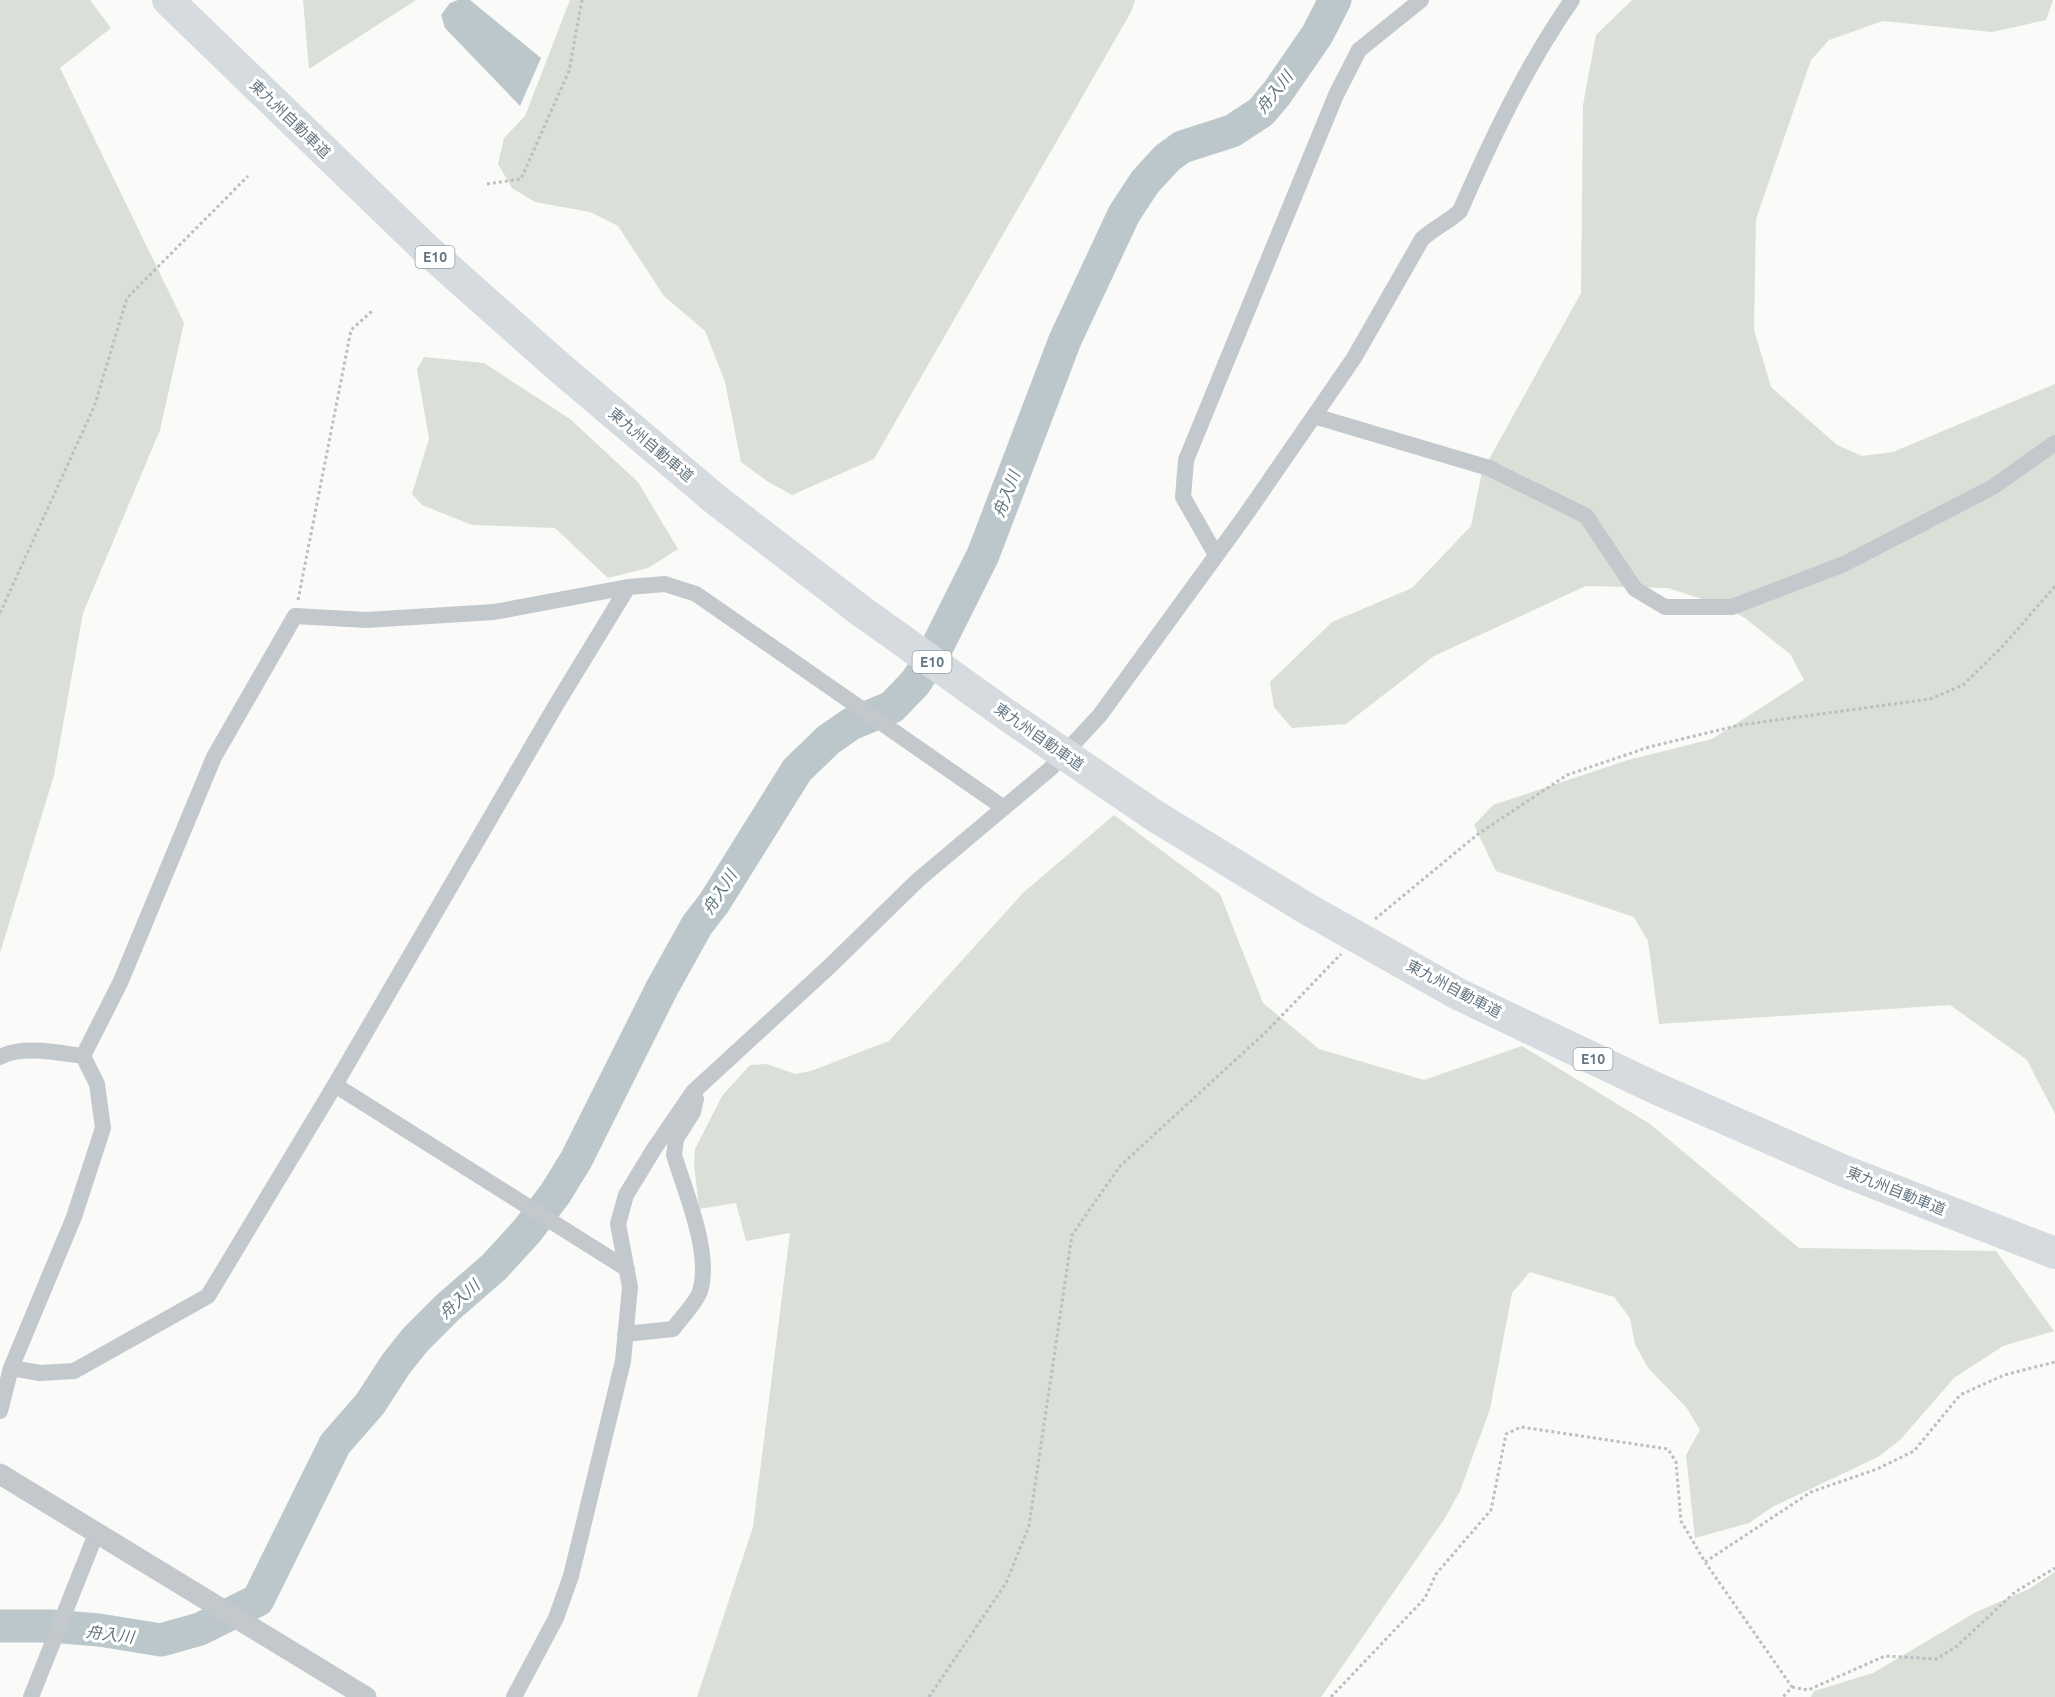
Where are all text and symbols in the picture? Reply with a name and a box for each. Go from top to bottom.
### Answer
water label: 舟入川 [1252,66,1297,116]
street label: 東九州自動車道 [247,76,334,161]
road number: E10 [416,246,454,268]
street label: 東九州自動車道 [606,404,697,485]
water label: 舟入川 [989,467,1024,520]
road number: E10 [912,651,952,673]
street label: 東九州自動車道 [991,700,1087,774]
water label: 舟入川 [698,865,741,917]
street label: 東九州自動車道 [1404,956,1505,1021]
road number: E10 [1574,1048,1612,1070]
street label: 東九州自動車道 [1844,1163,1948,1218]
water label: 舟入川 [435,1275,484,1322]
water label: 舟入川 [85,1622,137,1646]

